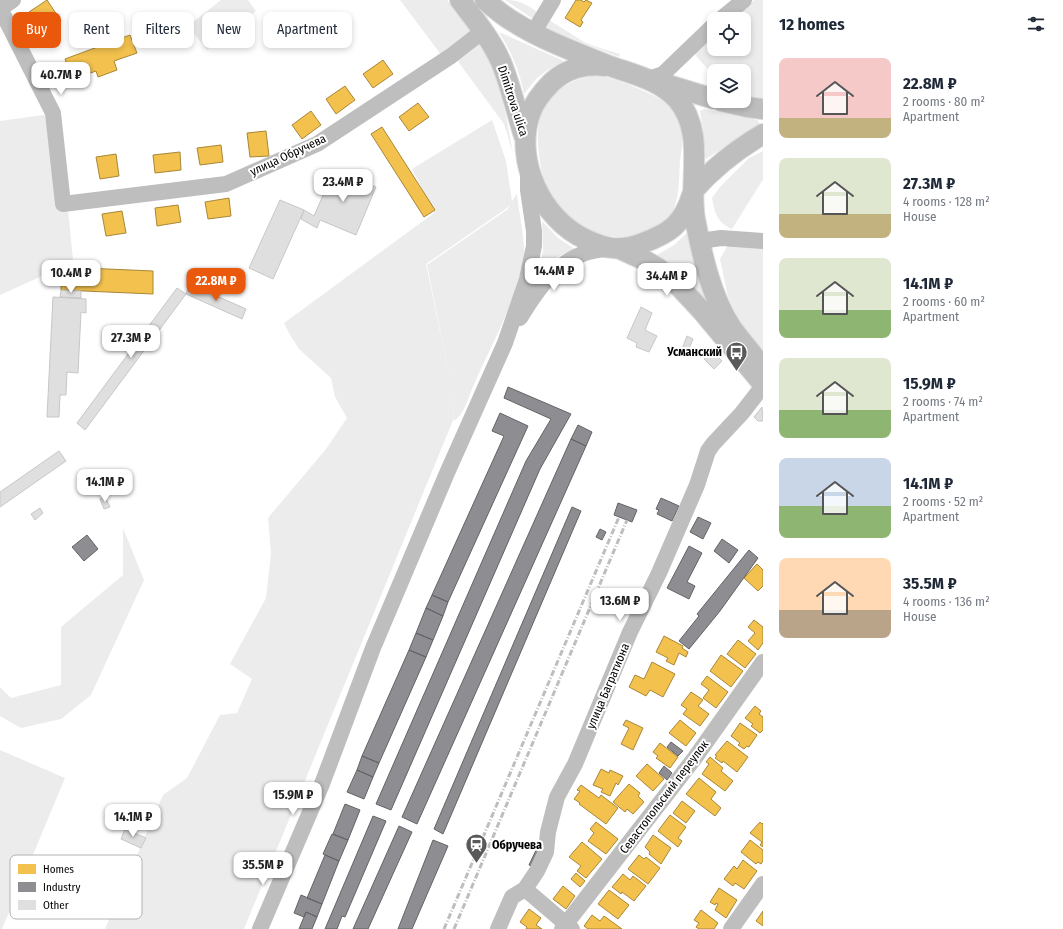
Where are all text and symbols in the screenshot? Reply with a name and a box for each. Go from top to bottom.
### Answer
chip: Buy [12,12,61,48]
chip: Rent [69,12,124,48]
chip: Filters [132,12,194,48]
chip: New [202,12,255,48]
chip: Apartment [263,12,352,48]
map controls [707,12,751,108]
button: locate [707,12,751,56]
icon: filters [1025,13,1047,35]
text: 12 homes [779,14,845,35]
pin: 40.7M ₽ [24,62,98,96]
street label: Dimitrova ulica [495,64,531,138]
button: layers [707,64,751,108]
text: 40.7M ₽ [40,67,82,82]
text: 22.8M ₽ [903,73,957,94]
icon: home [811,74,859,122]
text: 2 rooms · 80 m² [903,94,985,109]
text: Apartment [903,109,959,124]
street label: улица Обручева [248,131,328,179]
pin: 23.4M ₽ [306,169,380,203]
text: 27.3M ₽ [903,173,955,194]
text: 23.4M ₽ [323,174,363,189]
icon: home [811,174,859,222]
text: 4 rooms · 128 m² [903,194,990,209]
text: House [903,209,937,224]
pin: 14.4M ₽ [517,258,591,292]
pin: 10.4M ₽ [34,260,108,294]
text: 14.4M ₽ [534,263,574,278]
pin: 34.4M ₽ [630,263,704,297]
text: 10.4M ₽ [50,265,92,280]
pin: 22.8M ₽ [179,268,253,302]
text: 34.4M ₽ [646,268,688,283]
text: 22.8M ₽ [196,273,236,288]
text: 14.1M ₽ [903,273,953,294]
icon: home [811,274,859,322]
text: 2 rooms · 60 m² [903,294,985,309]
text: Apartment [903,309,959,324]
pin: 27.3M ₽ [94,325,168,359]
text: 27.3M ₽ [111,330,151,345]
bus stop icon: Усманский [724,339,750,372]
place label: Усманский [666,345,722,359]
text: 15.9M ₽ [903,373,956,394]
icon: home [811,374,859,422]
text: 2 rooms · 74 m² [903,394,983,409]
text: Apartment [903,409,959,424]
pin: 14.1M ₽ [68,469,142,503]
text: 14.1M ₽ [903,473,953,494]
text: 14.1M ₽ [86,474,124,489]
icon: home [811,474,859,522]
text: 2 rooms · 52 m² [903,494,983,509]
text: Apartment [903,509,959,524]
text: 35.5M ₽ [903,573,957,594]
icon: home [811,574,859,622]
pin: 13.6M ₽ [583,588,657,622]
text: 13.6M ₽ [600,593,640,608]
text: 4 rooms · 136 m² [903,594,990,609]
text: House [903,609,937,624]
street label: улица Багратиона [584,641,632,731]
street label: Севастопольский переулок [617,737,711,856]
pin: 15.9M ₽ [256,782,330,816]
text: 15.9M ₽ [273,787,313,802]
pin: 14.1M ₽ [96,804,170,838]
text: 14.1M ₽ [114,809,152,824]
station icon: Обручева [463,832,489,865]
place label: Обручева [492,838,542,852]
pin: 35.5M ₽ [226,852,300,886]
legend [10,855,142,919]
text: 35.5M ₽ [242,857,284,872]
text: Homes [43,863,74,876]
text: Industry [43,881,80,894]
text: Other [43,899,69,912]

